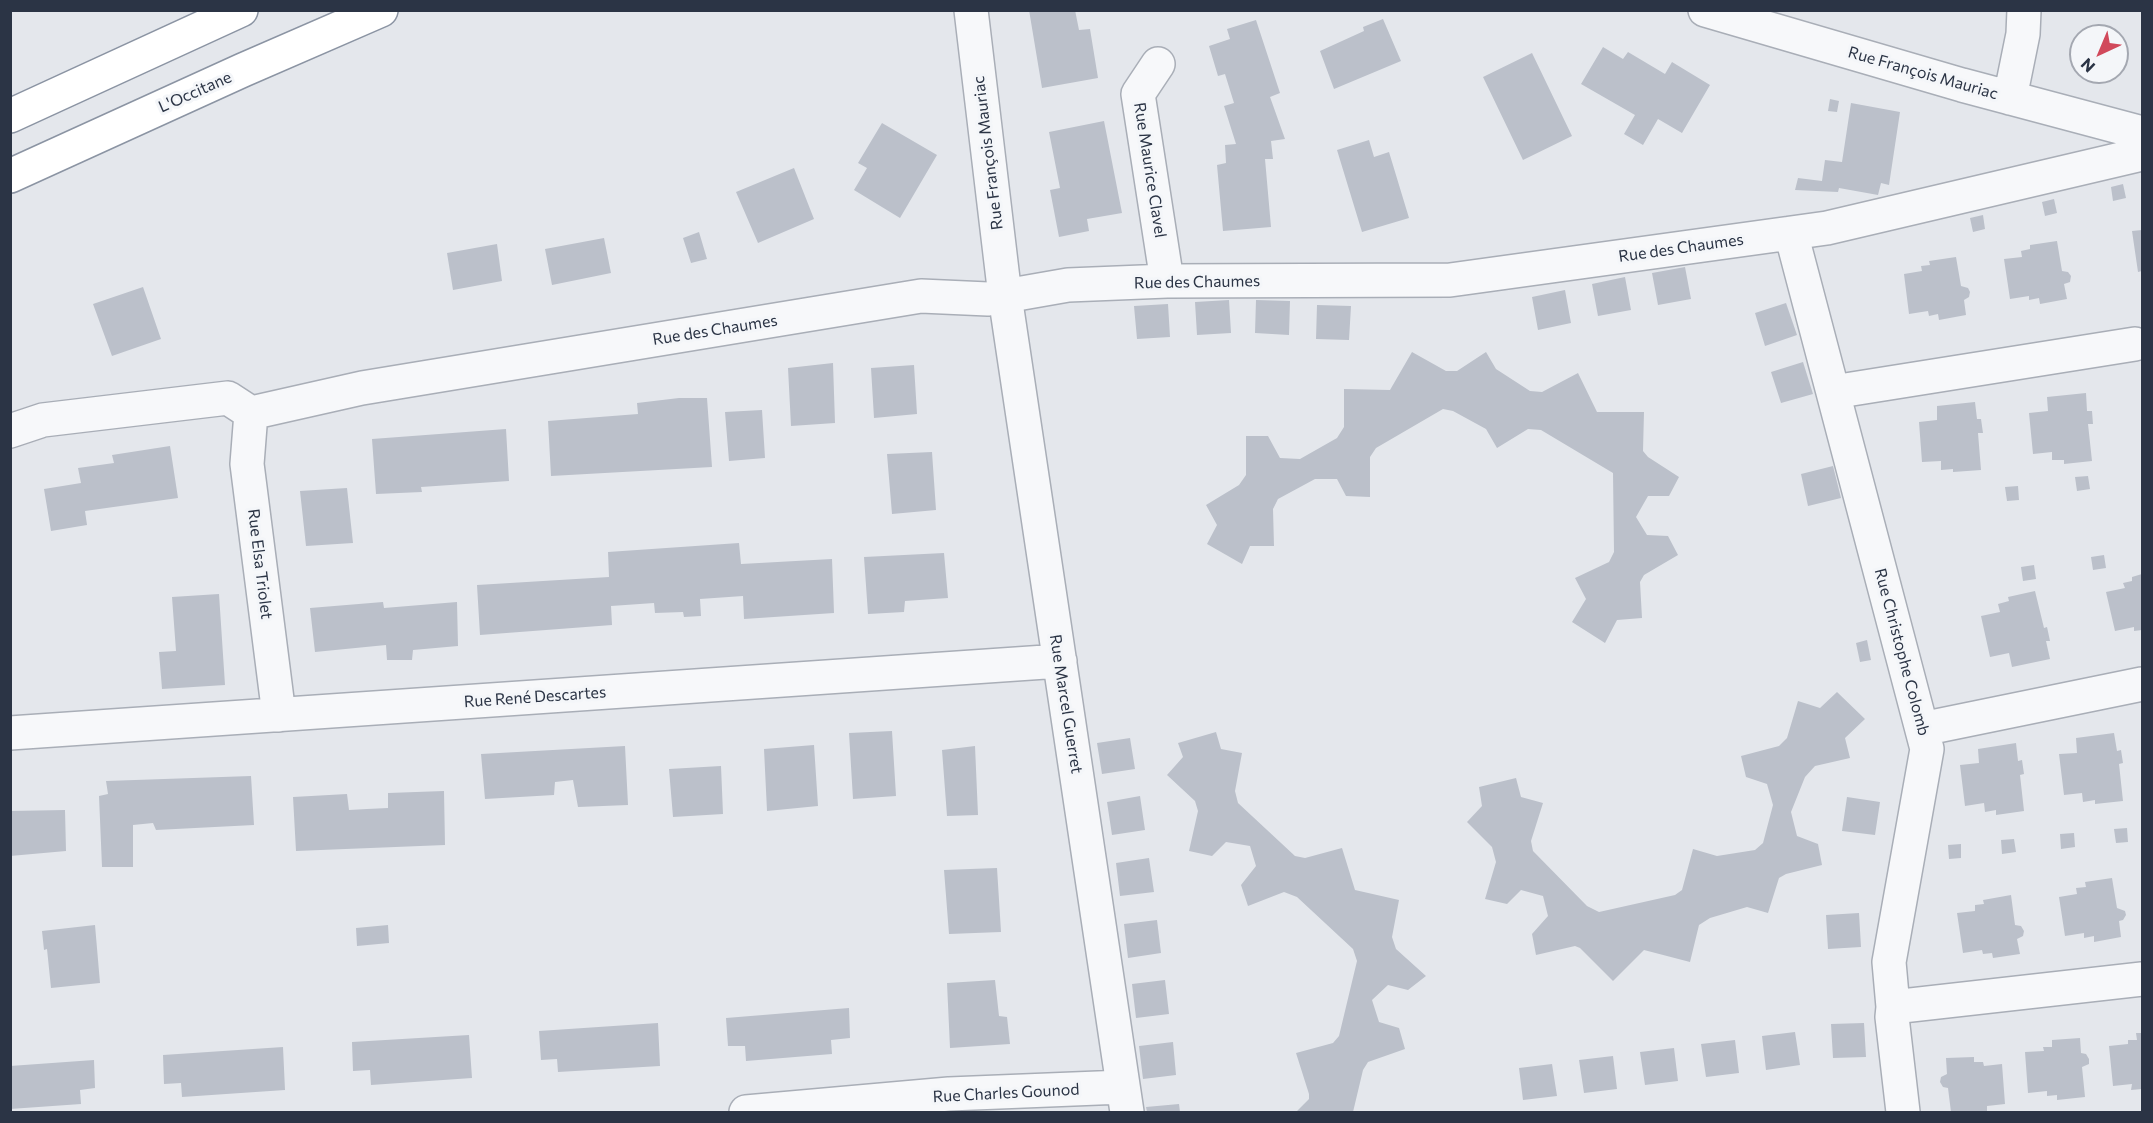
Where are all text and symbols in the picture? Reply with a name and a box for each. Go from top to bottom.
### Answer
north arrow [2069,24,2129,84]
street label: Rue François Mauriac [1846,42,2000,104]
text: N [2077,55,2098,77]
street label: L'Occitane [155,67,235,117]
street label: Rue François Mauriac [969,75,1007,231]
street label: Rue Maurice Clavel [1130,101,1170,239]
street label: Rue des Chaumes [1617,230,1745,266]
street label: Rue des Chaumes [1134,271,1260,293]
street label: Rue des Chaumes [651,311,779,349]
street label: Rue Elsa Triolet [244,508,276,620]
street label: Rue Christophe Colomb [1870,566,1934,738]
street label: Rue Marcel Guerret [1046,633,1086,775]
street label: Rue René Descartes [463,682,607,712]
street label: Rue Charles Gounod [932,1080,1080,1106]

